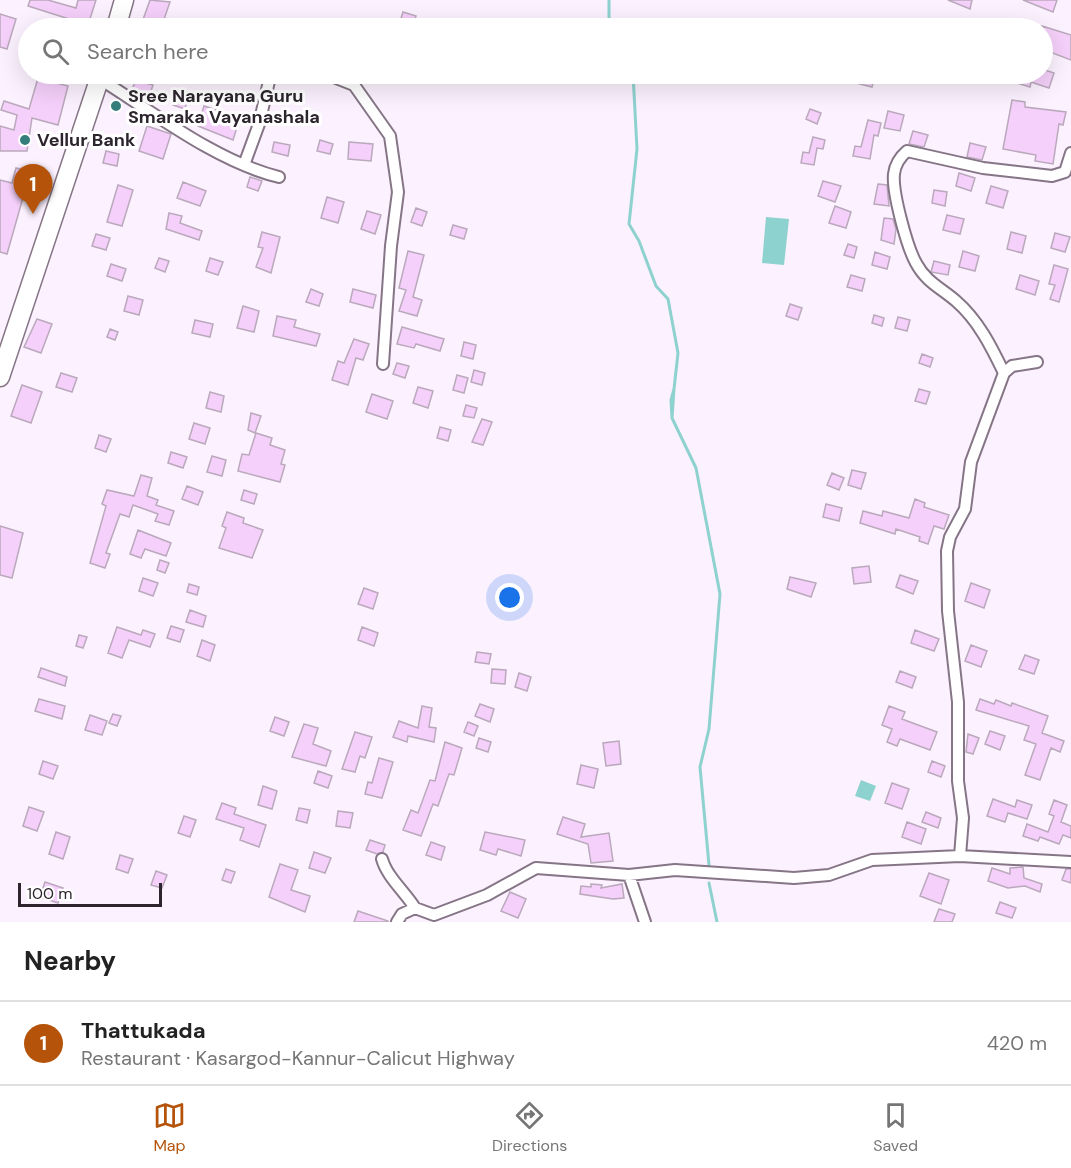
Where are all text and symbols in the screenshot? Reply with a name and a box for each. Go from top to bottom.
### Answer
search box [18,18,1053,84]
icon: search [39,35,72,68]
text: Search here [87,37,208,66]
place label: Sree Narayana Guru Smaraka Vayanashala [128,84,320,129]
marker: Sree Narayana Guru Smaraka Vayanashala [109,99,123,113]
place label: Vellur Bank [37,128,136,152]
marker: Vellur Bank [18,133,32,147]
pin: 1 [14,164,52,214]
your location [495,583,524,612]
scale bar [18,880,162,908]
text: 100 m [27,883,72,904]
text: Nearby [24,944,116,978]
text: Thattukada [81,1016,206,1045]
text: 1 [40,1030,47,1056]
text: 420 m [987,1030,1047,1056]
text: Restaurant · Kasargod-Kannur-Calicut Highway [81,1045,515,1071]
tab: Map [153,1099,186,1156]
tab: Directions [492,1099,567,1156]
tab: Saved [873,1099,918,1156]

